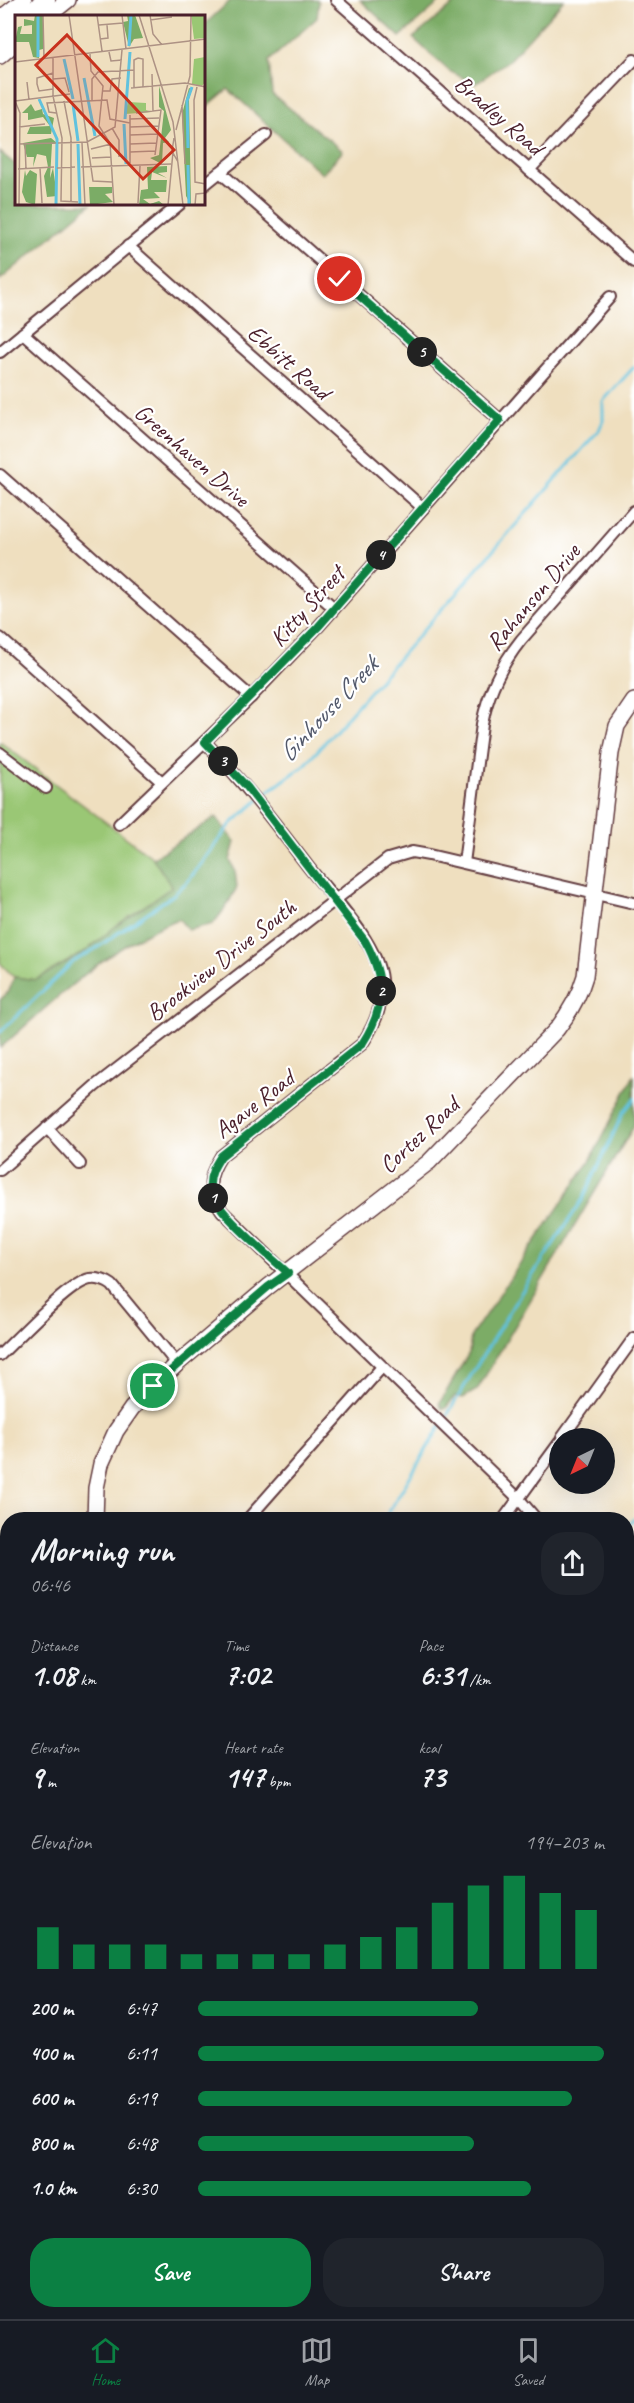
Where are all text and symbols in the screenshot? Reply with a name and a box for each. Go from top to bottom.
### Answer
inset map [15,15,206,206]
street label: Bradley Road [448,68,552,164]
pin [314,253,365,304]
icon: check [323,262,356,295]
street label: Ebbitt Road [241,318,339,409]
pin: 5 [407,337,437,367]
text: 5 [419,342,425,362]
street label: Greenhaven Drive [128,397,257,515]
street label: Rahanson Drive [479,536,588,657]
pin: 4 [366,540,396,570]
text: 4 [377,545,385,565]
street label: Kitty Street [263,557,353,653]
water label: Ginhouse Creek [271,646,388,768]
pin: 3 [208,746,238,776]
text: 3 [219,751,227,771]
street label: Brookview Drive South [140,892,303,1028]
pin: 2 [366,976,396,1006]
text: 2 [377,981,385,1001]
street label: Agave Road [208,1061,303,1145]
street label: Cortez Road [373,1088,468,1180]
pin: 1 [198,1183,228,1213]
text: 1 [209,1188,217,1208]
pin [127,1360,178,1411]
icon: arrive [136,1369,169,1402]
north arrow [549,1428,615,1494]
map controls [549,1428,615,1494]
text: Morning run [30,1529,174,1571]
button: share [541,1532,604,1595]
text: 06:46 [30,1573,70,1598]
text: Distance [30,1636,78,1656]
text: Time [224,1636,249,1656]
text: Pace [419,1636,443,1656]
text: 1.08 [30,1656,76,1694]
text: 7:02 [224,1656,271,1694]
text: 6:31 [419,1656,466,1694]
text: km [76,1670,96,1690]
text: /km [466,1670,491,1690]
text: Elevation [30,1738,79,1758]
text: Heart rate [224,1738,283,1758]
text: kcal [419,1738,440,1758]
text: 9 [30,1758,43,1796]
text: 147 [224,1758,265,1796]
text: 73 [419,1758,446,1796]
text: m [43,1772,56,1792]
text: bpm [265,1772,291,1792]
text: Elevation [30,1830,92,1855]
text: 194–203 m [525,1830,604,1855]
text: 200 m [30,1996,73,2021]
text: 6:47 [126,1996,157,2021]
text: 400 m [30,2041,73,2066]
text: 6:11 [126,2041,157,2066]
text: 600 m [30,2086,74,2111]
text: 6:19 [126,2086,157,2111]
text: 800 m [30,2131,73,2156]
text: 6:48 [126,2131,157,2156]
text: 1.0 km [30,2176,77,2201]
text: 6:30 [126,2176,157,2201]
button: Save [30,2238,311,2307]
button: Share [323,2238,604,2307]
tab: Home [89,2334,122,2390]
tab: Map [300,2334,333,2390]
tab: Saved [512,2334,545,2390]

